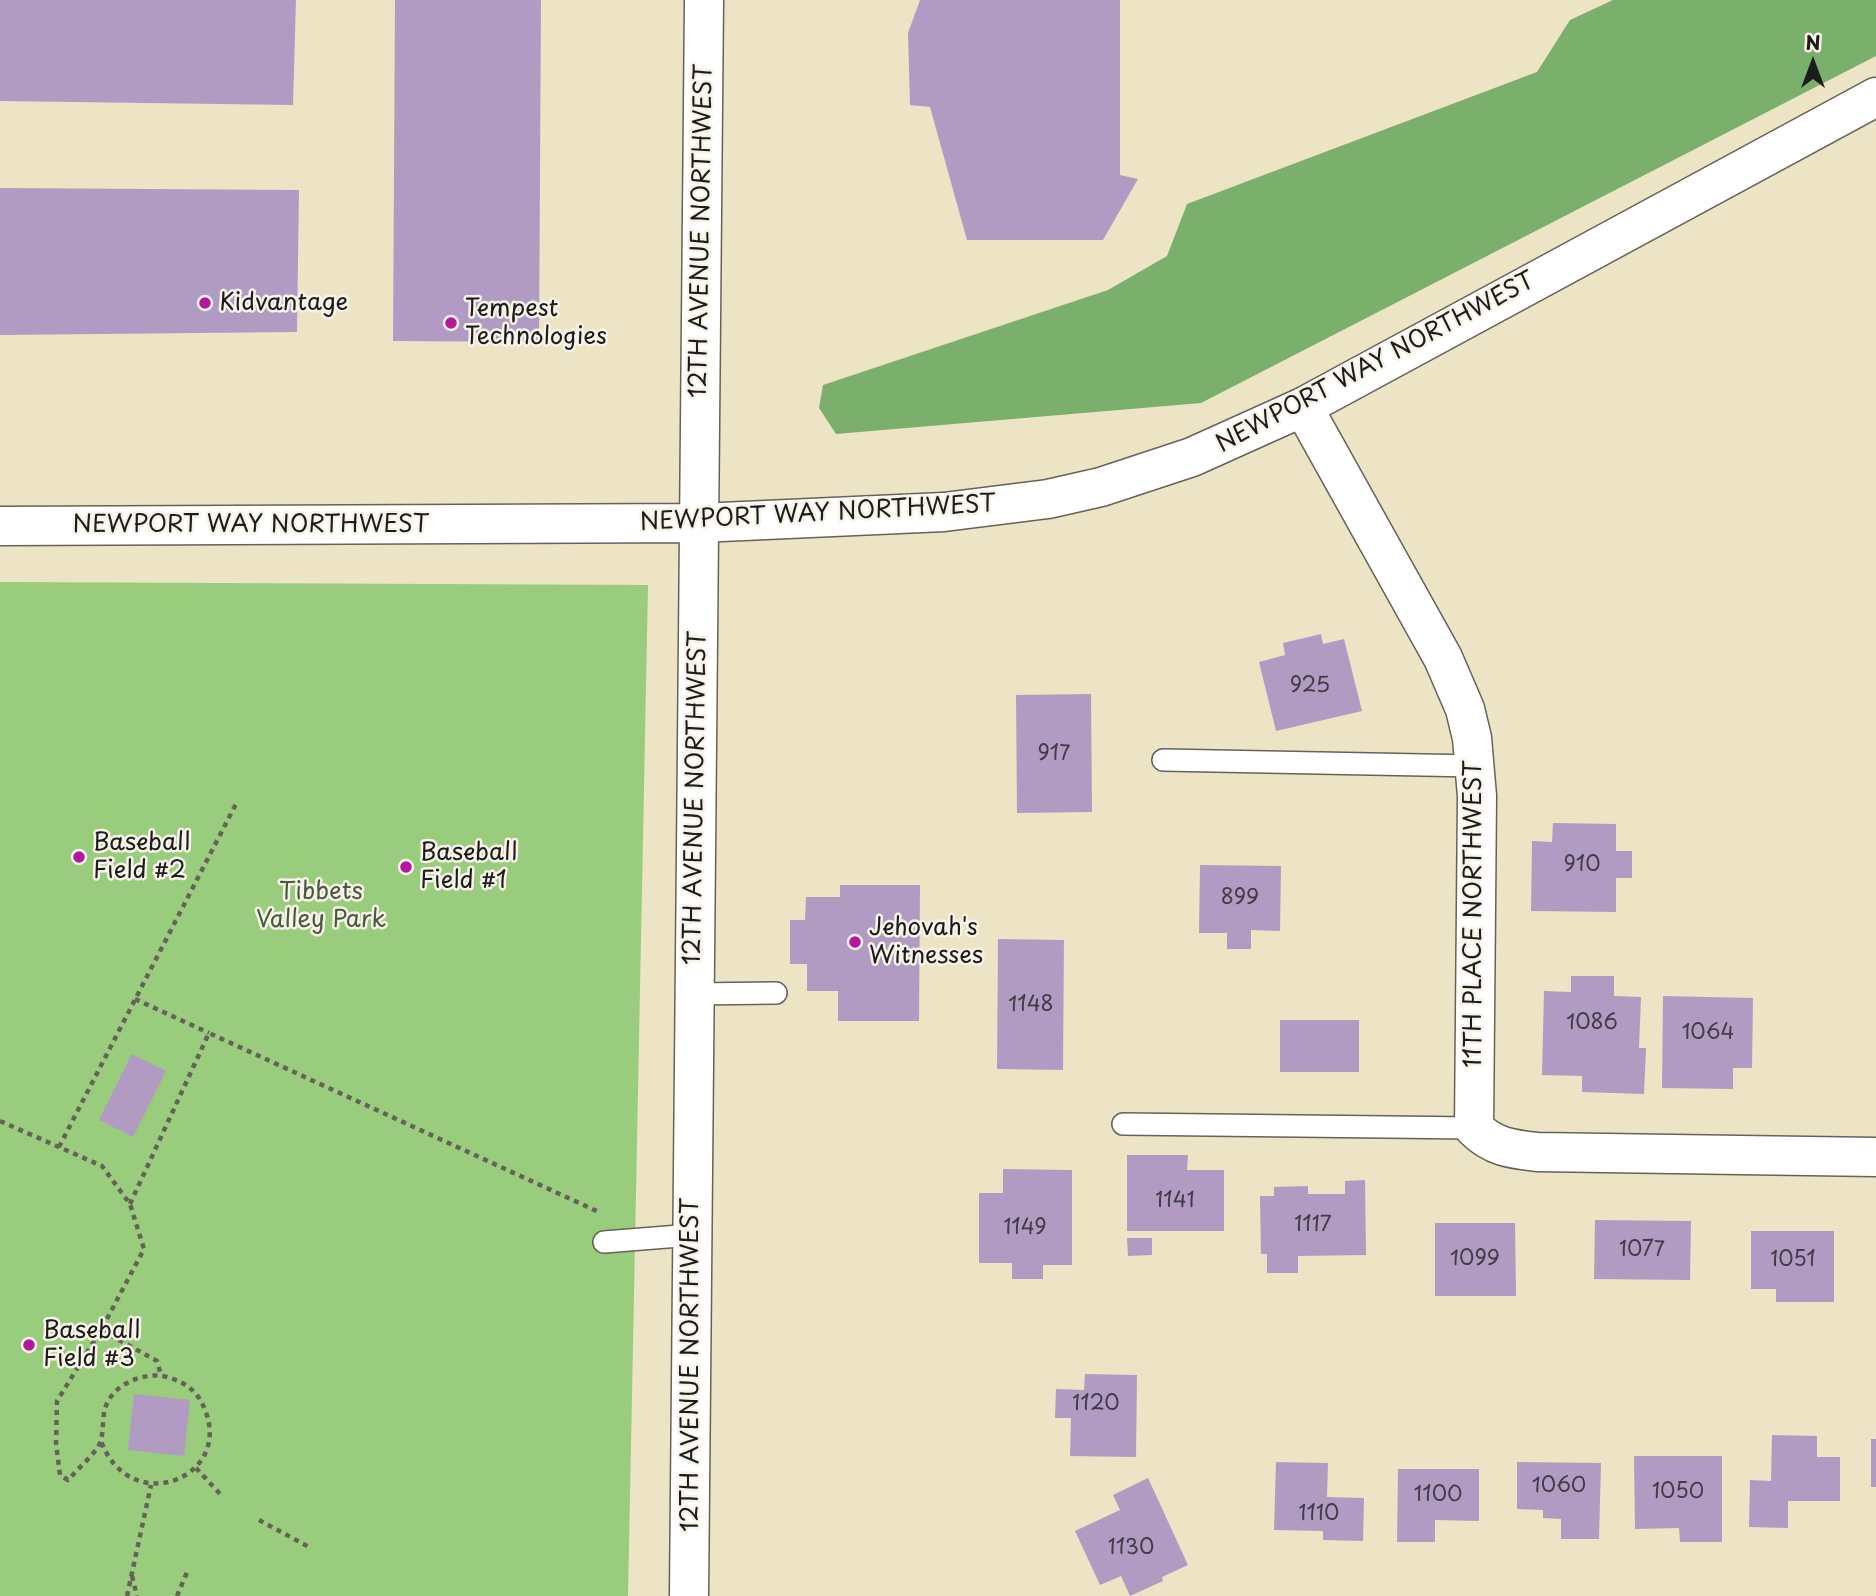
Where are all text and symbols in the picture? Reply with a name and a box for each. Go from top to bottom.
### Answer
north arrow [1778,28,1848,98]
text: N [1805,28,1821,56]
street label: 12TH AVENUE NORTHWEST [685,64,719,398]
street label: NEWPORT WAY NORTHWEST [1212,267,1540,459]
place label: Kidvantage [219,289,348,317]
marker: Kidvantage [197,295,213,311]
place label: Tempest Technologies [465,295,607,351]
marker: Tempest Technologies [443,315,459,331]
street label: NEWPORT WAY NORTHWEST [639,490,997,538]
street label: NEWPORT WAY NORTHWEST [73,511,429,539]
street label: 12TH AVENUE NORTHWEST [679,631,713,965]
house number: 925 [1290,673,1330,699]
house number: 917 [1038,741,1070,767]
street label: 11TH PLACE NORTHWEST [1460,760,1488,1068]
place label: Baseball Field #2 [93,829,190,885]
place label: Baseball Field #1 [420,839,517,895]
marker: Baseball Field #2 [71,849,87,865]
house number: 910 [1563,852,1601,878]
marker: Baseball Field #1 [398,859,414,875]
park label: Tibbets Valley Park [256,878,386,934]
house number: 899 [1221,885,1259,911]
place label: Jehovah's Witnesses [869,914,983,970]
marker: Jehovah's Witnesses [847,934,863,950]
house number: 1148 [1008,992,1054,1018]
house number: 1086 [1566,1010,1618,1036]
house number: 1064 [1682,1020,1734,1046]
house number: 1141 [1155,1188,1195,1214]
street label: 12TH AVENUE NORTHWEST [677,1198,705,1532]
house number: 1117 [1294,1212,1332,1238]
house number: 1149 [1003,1215,1047,1241]
house number: 1077 [1619,1237,1665,1263]
house number: 1099 [1450,1246,1500,1272]
house number: 1051 [1770,1247,1816,1273]
place label: Baseball Field #3 [43,1317,140,1373]
marker: Baseball Field #3 [21,1337,37,1353]
house number: 1120 [1072,1391,1120,1417]
house number: 1060 [1532,1473,1586,1499]
house number: 1050 [1652,1479,1704,1505]
house number: 1100 [1414,1482,1462,1508]
house number: 1110 [1299,1501,1339,1527]
house number: 1130 [1108,1535,1154,1561]

